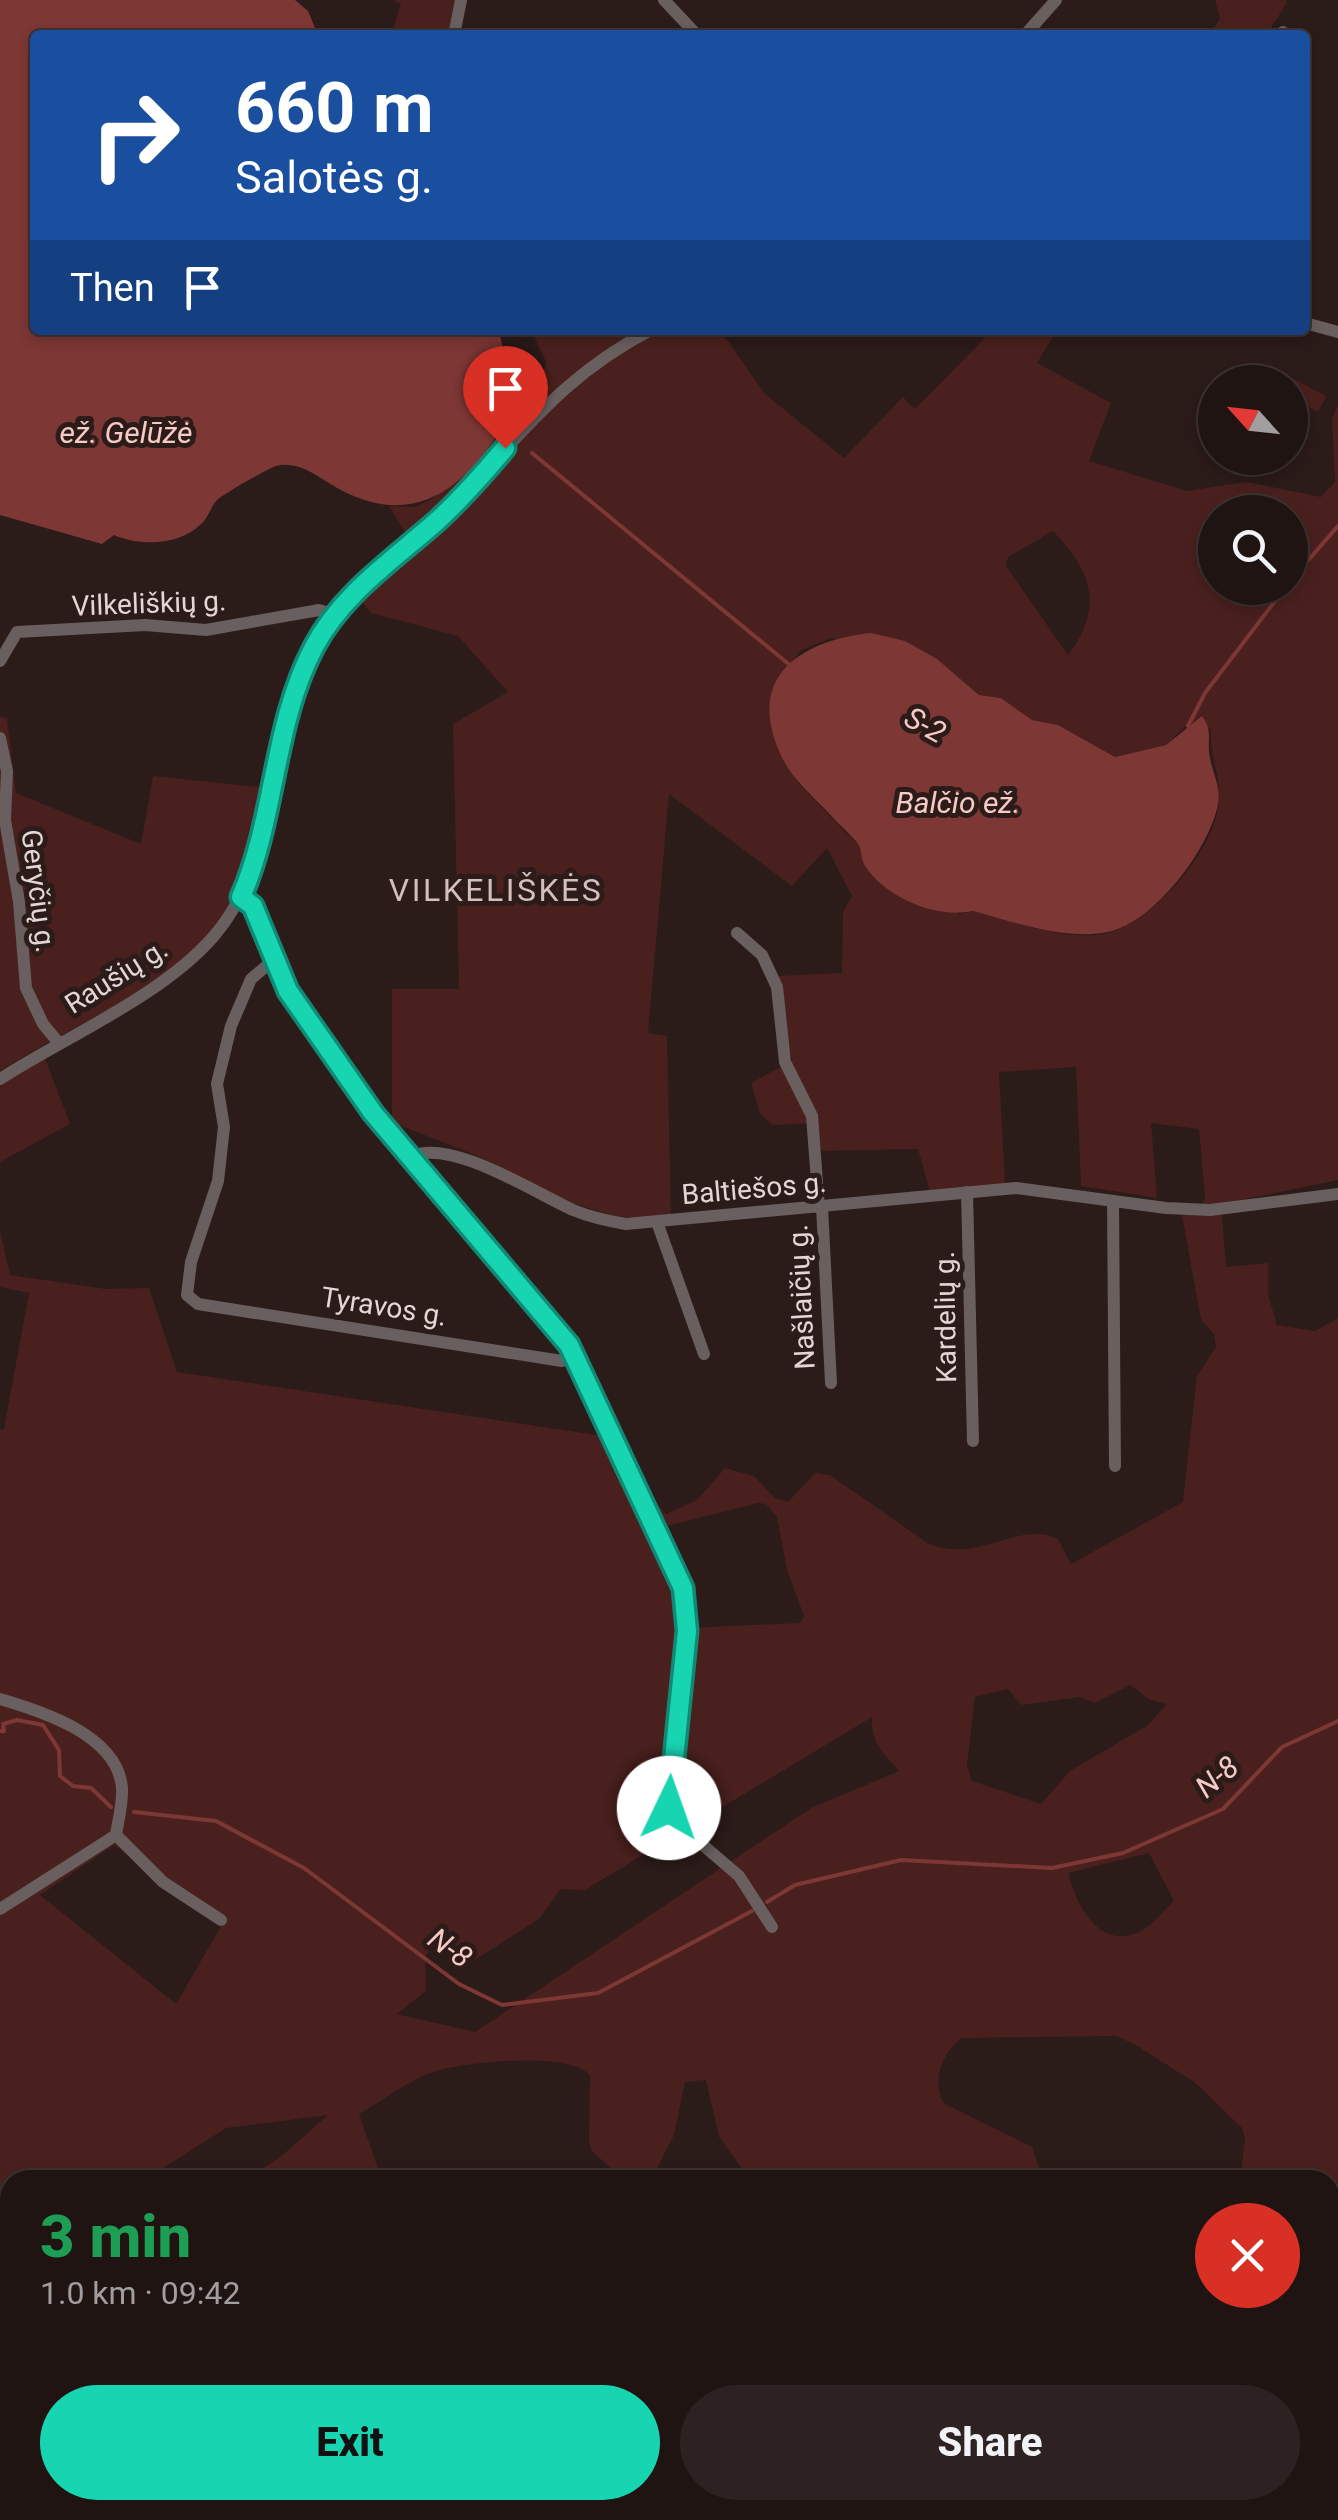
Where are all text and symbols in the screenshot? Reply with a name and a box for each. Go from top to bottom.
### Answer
text: 660 m [235,67,434,149]
icon: right [70,70,200,200]
text: Salotės g. [235,151,433,204]
icon: arrive [175,260,230,315]
text: Then [70,266,155,310]
pin [463,346,548,449]
icon: arrive [478,361,533,416]
north arrow [1198,365,1308,475]
map controls [1198,365,1308,605]
water label: ež. Gelūžė [60,415,192,450]
button: search [1198,495,1308,605]
street label: Vilkeliškių g. [71,584,227,623]
water label: S-2 [899,699,952,750]
water label: Balčio ež. [896,785,1020,820]
street label: Geryčių g. [15,828,62,954]
district label: VILKELIŠKĖS [389,871,603,909]
street label: Raušių g. [59,932,174,1021]
street label: Baltiešos g. [680,1166,828,1211]
street label: Našlaičių g. [781,1223,822,1370]
street label: Kardelių g. [928,1251,963,1383]
street label: Tyravos g. [319,1280,449,1333]
water label: N-8 [1188,1749,1245,1805]
position arrow [617,1756,721,1860]
water label: N-8 [422,1920,479,1975]
text: 3 min [40,2201,191,2272]
button: close [1195,2203,1300,2308]
text: 1.0 km · 09:42 [40,2274,241,2312]
button: Exit [40,2385,660,2500]
button: Share [680,2385,1300,2500]

